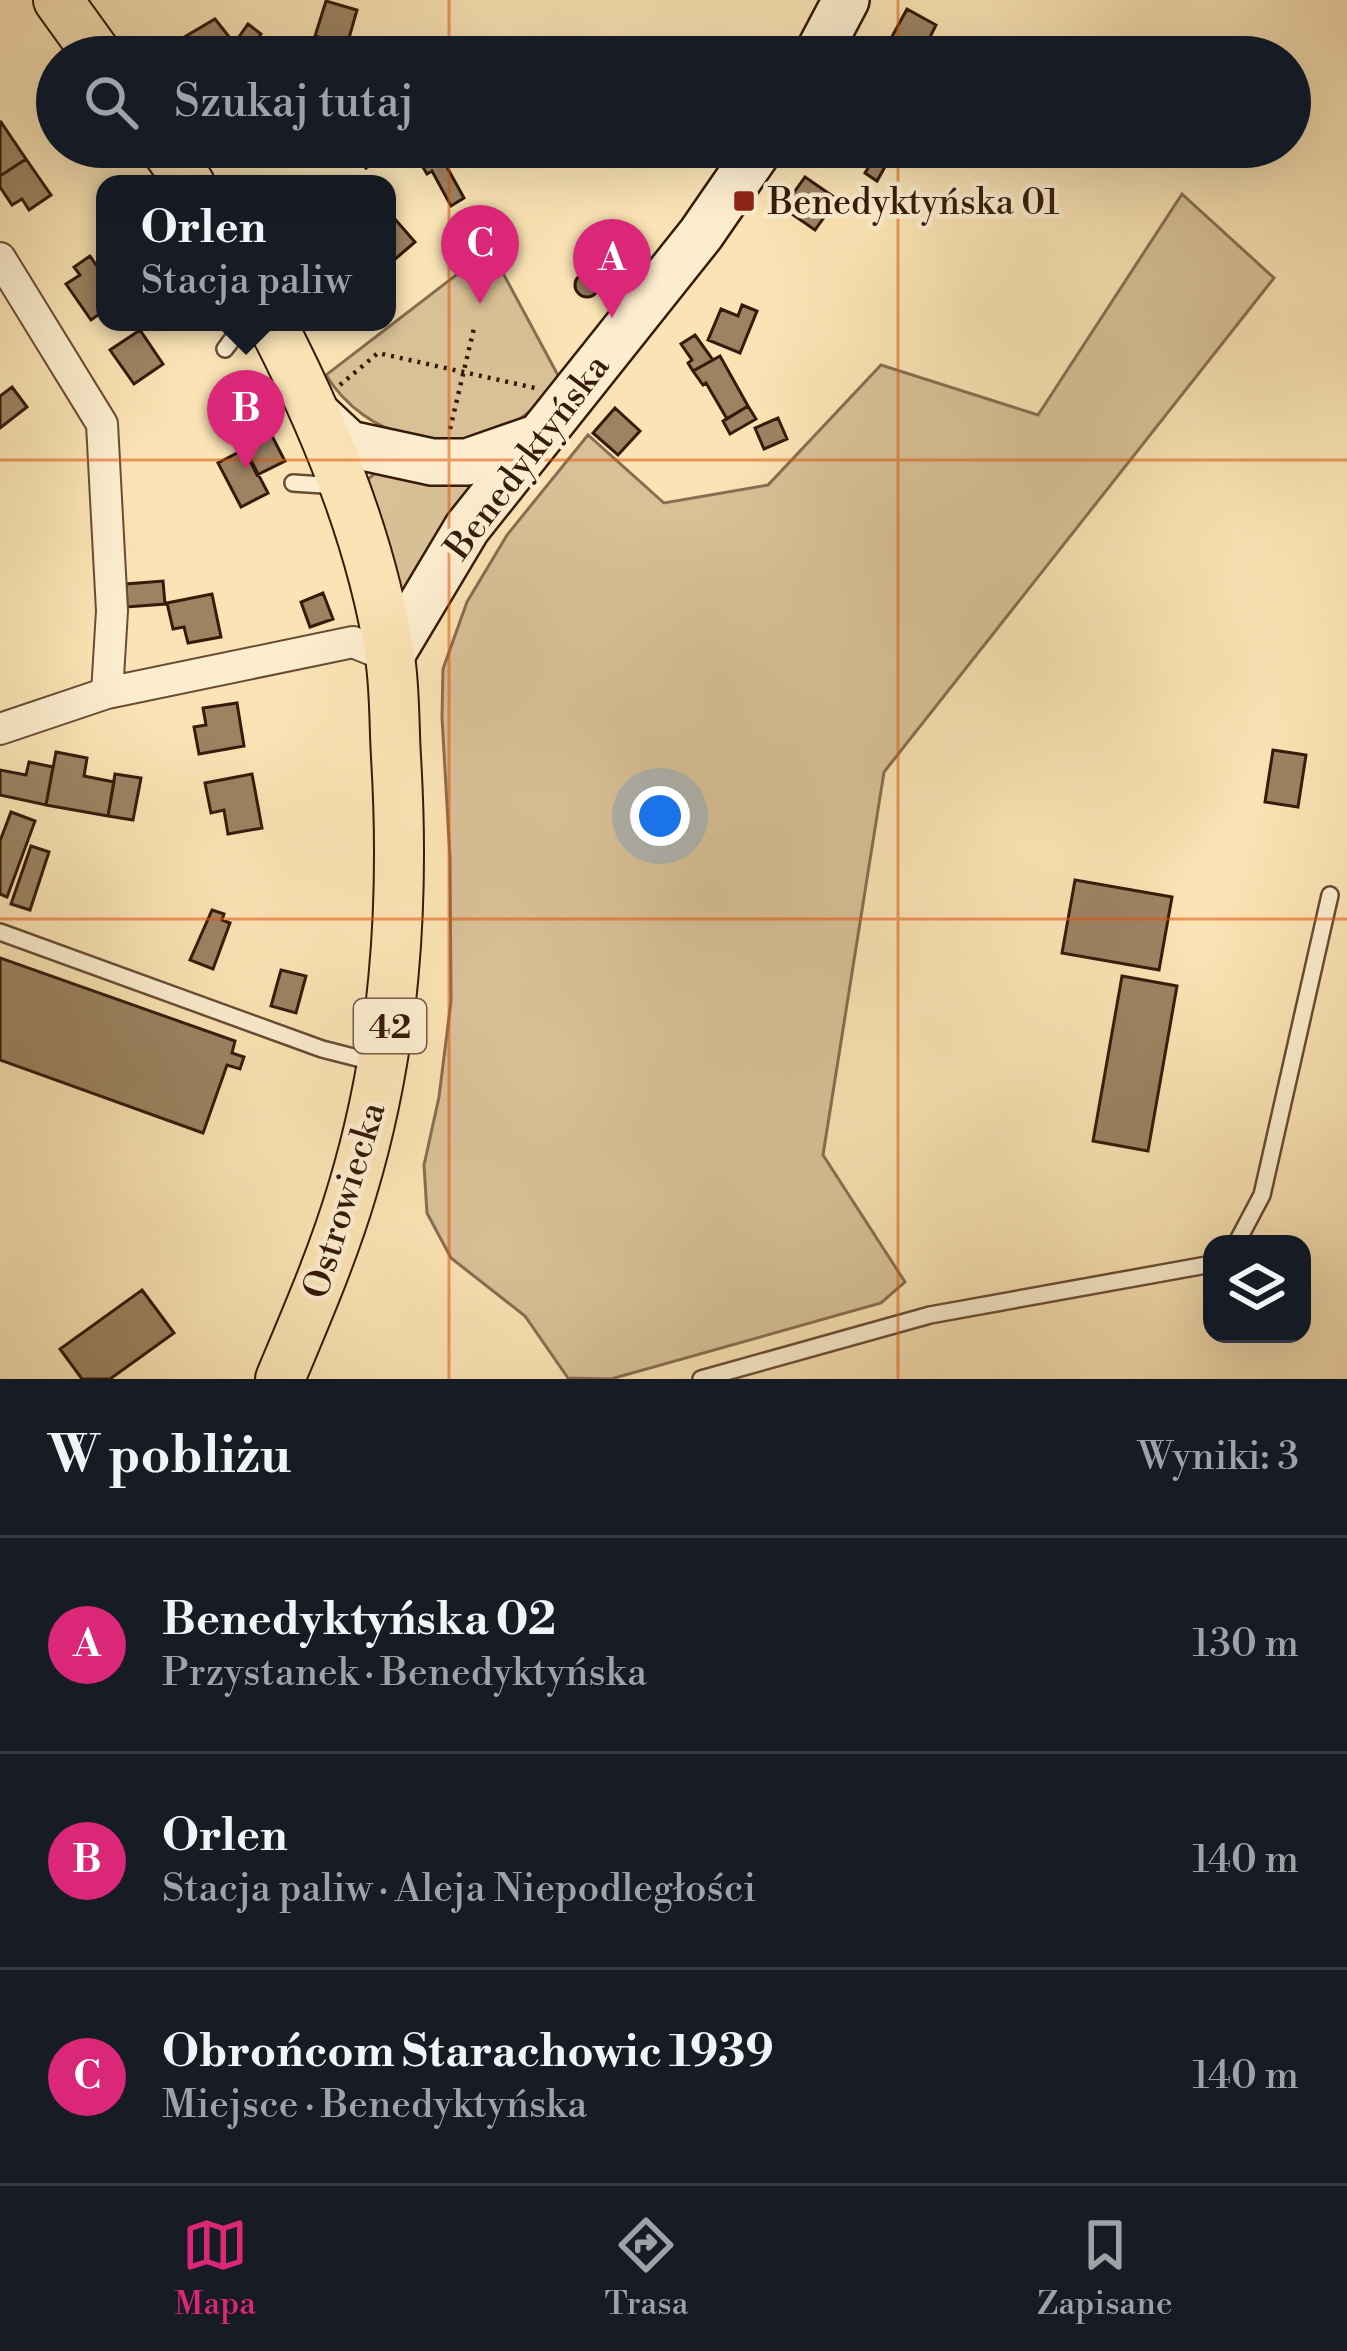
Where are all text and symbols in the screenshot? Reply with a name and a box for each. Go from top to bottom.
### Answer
search box [36,36,1311,168]
icon: search [78,69,144,135]
text: Szukaj tutaj [174,74,414,131]
popup [96,175,396,331]
place label: Benedyktyńska 01 [767,181,1060,226]
marker: Benedyktyńska 01 [731,188,757,214]
text: Orlen [141,200,266,257]
pin: C [441,205,519,304]
pin: A [573,219,651,318]
text: Stacja paliw [141,257,351,306]
street label: Benedyktyńska [435,345,620,570]
pin: B [207,370,285,469]
your location [630,786,690,846]
road number: 42 [354,999,426,1053]
street label: Ostrowiecka [294,1096,397,1304]
map controls [1203,1235,1311,1343]
button: layers [1203,1235,1311,1343]
text: W pobliżu [48,1425,291,1489]
text: Wyniki: 3 [1138,1433,1299,1482]
text: Benedyktyńska 02 [162,1592,556,1649]
text: A [73,1620,101,1669]
text: 130 m [1193,1620,1299,1669]
text: Przystanek · Benedyktyńska [162,1649,647,1698]
text: Orlen [162,1808,288,1865]
text: B [72,1836,102,1885]
text: 140 m [1192,1836,1299,1885]
text: Stacja paliw · Aleja Niepodległości [162,1865,756,1914]
text: Obrońcom Starachowic 1939 [162,2024,774,2081]
text: C [73,2052,101,2101]
text: 140 m [1192,2052,1299,2101]
text: Miejsce · Benedyktyńska [162,2081,587,2130]
tab: Mapa [174,2212,256,2325]
tab: Trasa [605,2212,688,2325]
tab: Zapisane [1037,2212,1173,2325]

